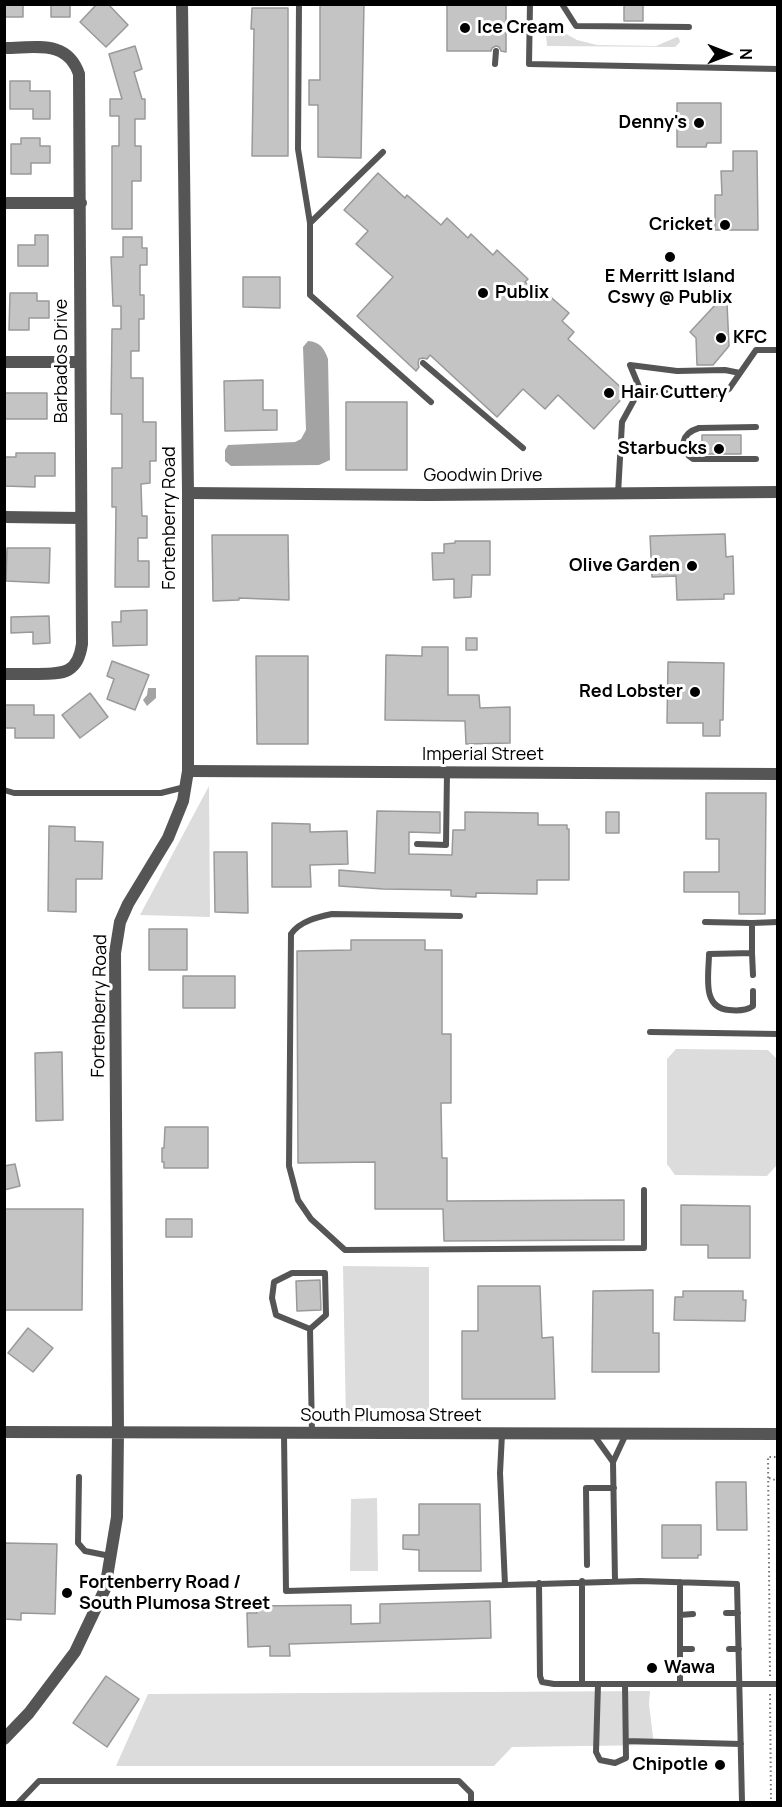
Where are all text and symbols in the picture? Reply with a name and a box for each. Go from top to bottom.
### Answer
place label: Ice Cream [477,17,564,39]
marker: Ice Cream [458,21,472,35]
north arrow [698,24,758,84]
text: N [735,48,757,60]
place label: Denny's [619,112,687,134]
marker: Denny's [692,116,706,130]
place label: Cricket [649,214,713,236]
marker: Cricket [718,218,732,232]
marker: E Merritt Island Cswy @ Publix [663,250,677,264]
place label: E Merritt Island Cswy @ Publix [605,266,735,308]
place label: Publix [495,282,549,304]
marker: Publix [476,286,490,300]
street label: Barbados Drive [51,299,73,423]
place label: KFC [733,327,767,349]
marker: KFC [714,331,728,345]
place label: Hair Cuttery [621,382,727,404]
marker: Hair Cuttery [602,386,616,400]
place label: Starbucks [618,438,707,460]
marker: Starbucks [712,442,726,456]
street label: Fortenberry Road [159,446,181,590]
street label: Goodwin Drive [423,465,543,487]
place label: Olive Garden [569,555,680,577]
marker: Olive Garden [685,559,699,573]
place label: Red Lobster [579,681,683,703]
marker: Red Lobster [688,685,702,699]
street label: Imperial Street [422,744,544,766]
street label: Fortenberry Road [88,934,112,1078]
street label: South Plumosa Street [300,1405,482,1427]
place label: Fortenberry Road / South Plumosa Street [79,1572,270,1614]
marker: Fortenberry Road / South Plumosa Street [60,1586,74,1600]
place label: Wawa [664,1657,715,1679]
marker: Wawa [645,1661,659,1675]
place label: Chipotle [633,1754,708,1776]
marker: Chipotle [713,1758,727,1772]

